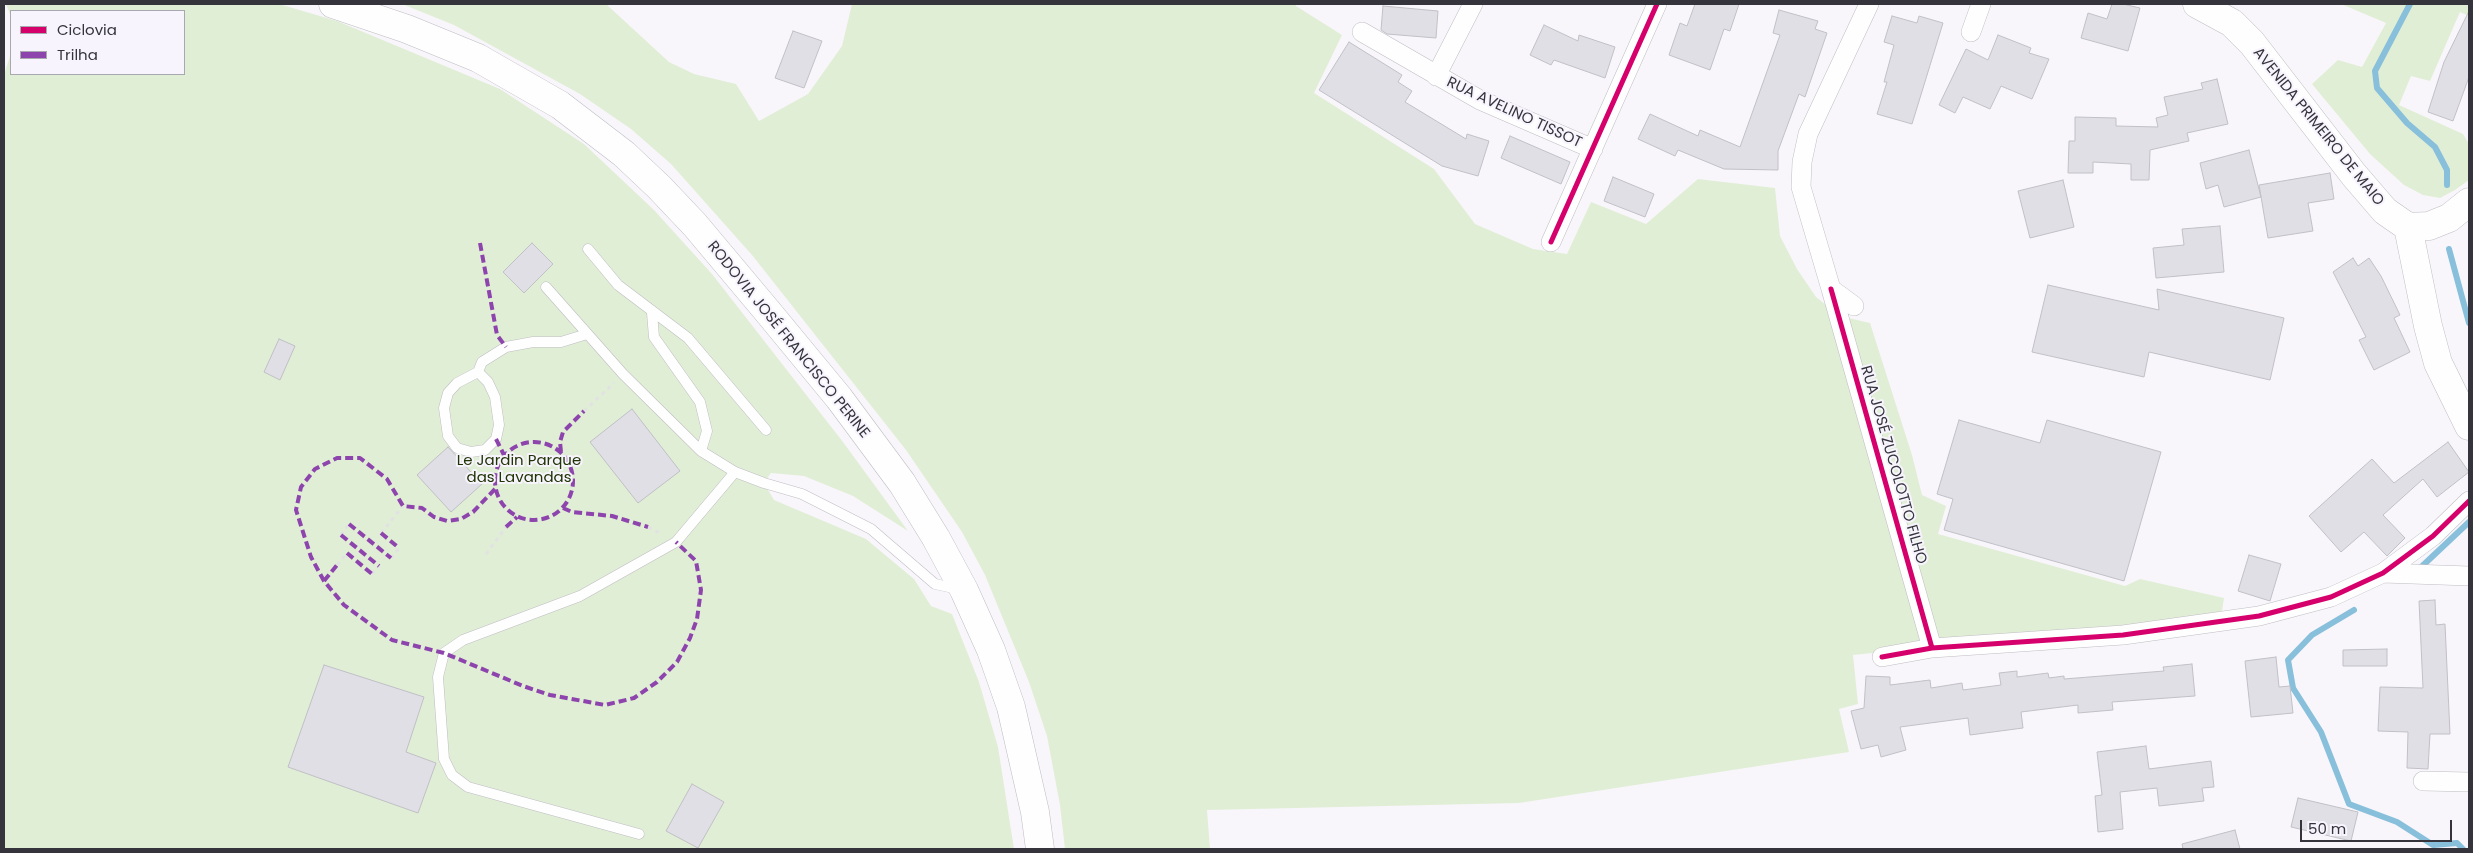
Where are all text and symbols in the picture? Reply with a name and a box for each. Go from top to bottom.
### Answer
legend [10,10,185,75]
text: Ciclovia [57,19,117,40]
text: Trilha [57,44,98,65]
street label: AVENIDA PRIMEIRO DE MAIO [2249,44,2387,210]
street label: RUA AVELINO TISSOT [1444,74,1584,152]
street label: RODOVIA JOSÉ FRANCISCO PERINE [703,238,873,442]
street label: RUA JOSÉ ZUCOLOTTO FILHO [1856,364,1930,566]
park label: Le Jardin Parque das Lavandas [457,452,581,487]
scale bar [2303,810,2456,842]
text: 50 m [2308,818,2346,839]

